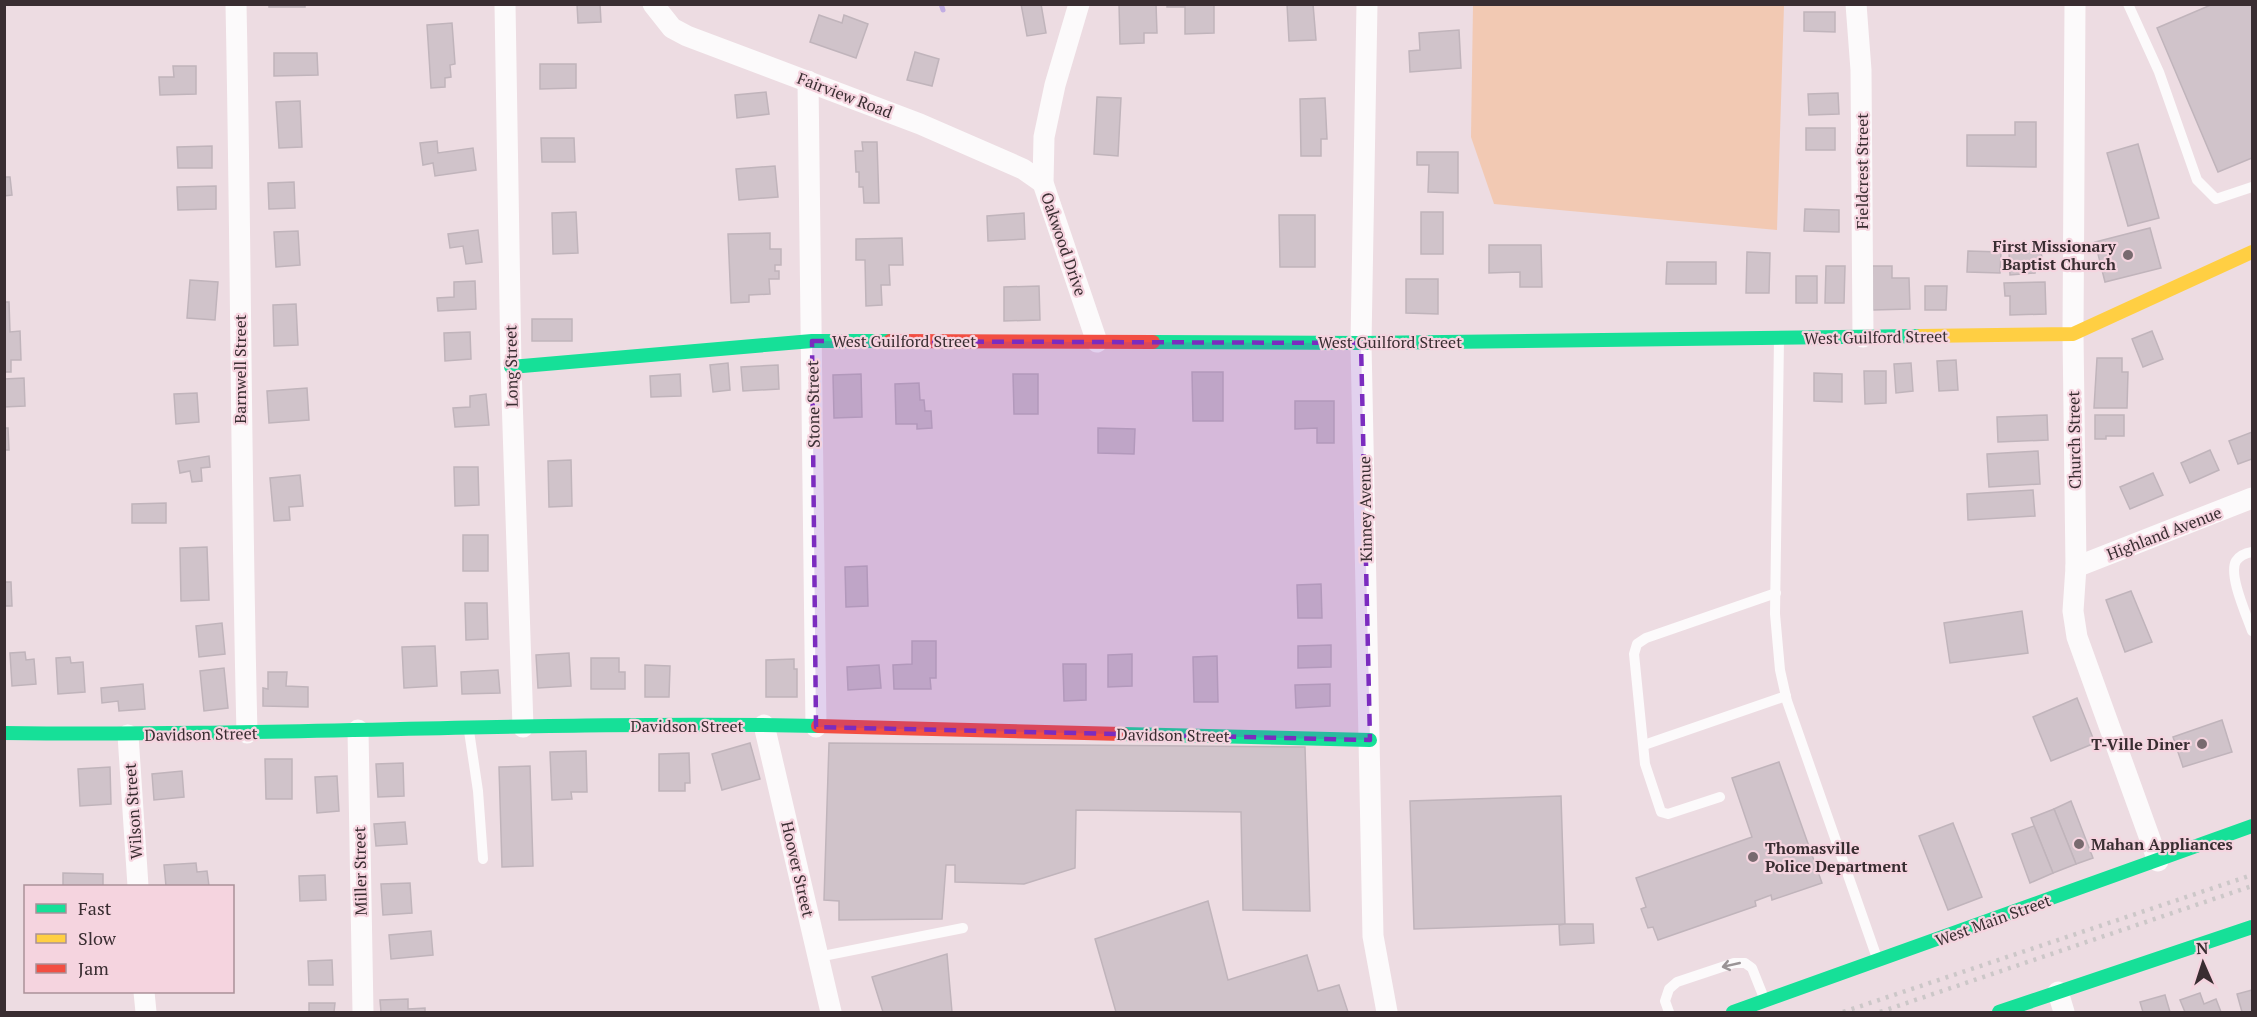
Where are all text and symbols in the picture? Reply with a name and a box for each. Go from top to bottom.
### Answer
street label: Fairview Road [794,67,896,123]
street label: Fieldcrest Street [1851,113,1873,229]
street label: Oakwood Drive [1036,189,1092,299]
place label: First Missionary Baptist Church [1992,235,2117,275]
marker: First Missionary Baptist Church [2121,248,2135,262]
street label: Barnwell Street [229,314,251,424]
street label: Long Street [499,325,523,407]
street label: West Guilford Street [1804,325,1948,349]
street label: West Guilford Street [832,330,976,352]
street label: West Guilford Street [1318,331,1462,353]
street label: Stone Street [801,360,825,448]
street label: Church Street [2062,391,2086,489]
street label: Kinney Avenue [1353,456,1377,562]
street label: Highland Avenue [2103,501,2225,565]
street label: Davidson Street [630,715,744,737]
street label: Davidson Street [144,722,258,746]
street label: Davidson Street [1116,723,1230,747]
place label: T-Ville Diner [2091,733,2190,755]
marker: T-Ville Diner [2195,737,2209,751]
street label: Wilson Street [119,762,147,860]
street label: Hoover Street [776,819,820,919]
street label: Miller Street [348,826,372,916]
place label: Mahan Appliances [2091,833,2233,855]
place label: Thomasville Police Department [1765,837,1908,877]
marker: Mahan Appliances [2072,837,2086,851]
marker: Thomasville Police Department [1746,850,1760,864]
legend [24,885,234,993]
street label: West Main Street [1932,889,2054,951]
text: Fast [78,896,112,920]
text: Slow [78,926,117,950]
north arrow [2173,933,2233,993]
text: N [2196,937,2209,959]
text: Jam [78,956,109,980]
one-way arrow [1722,960,1741,971]

